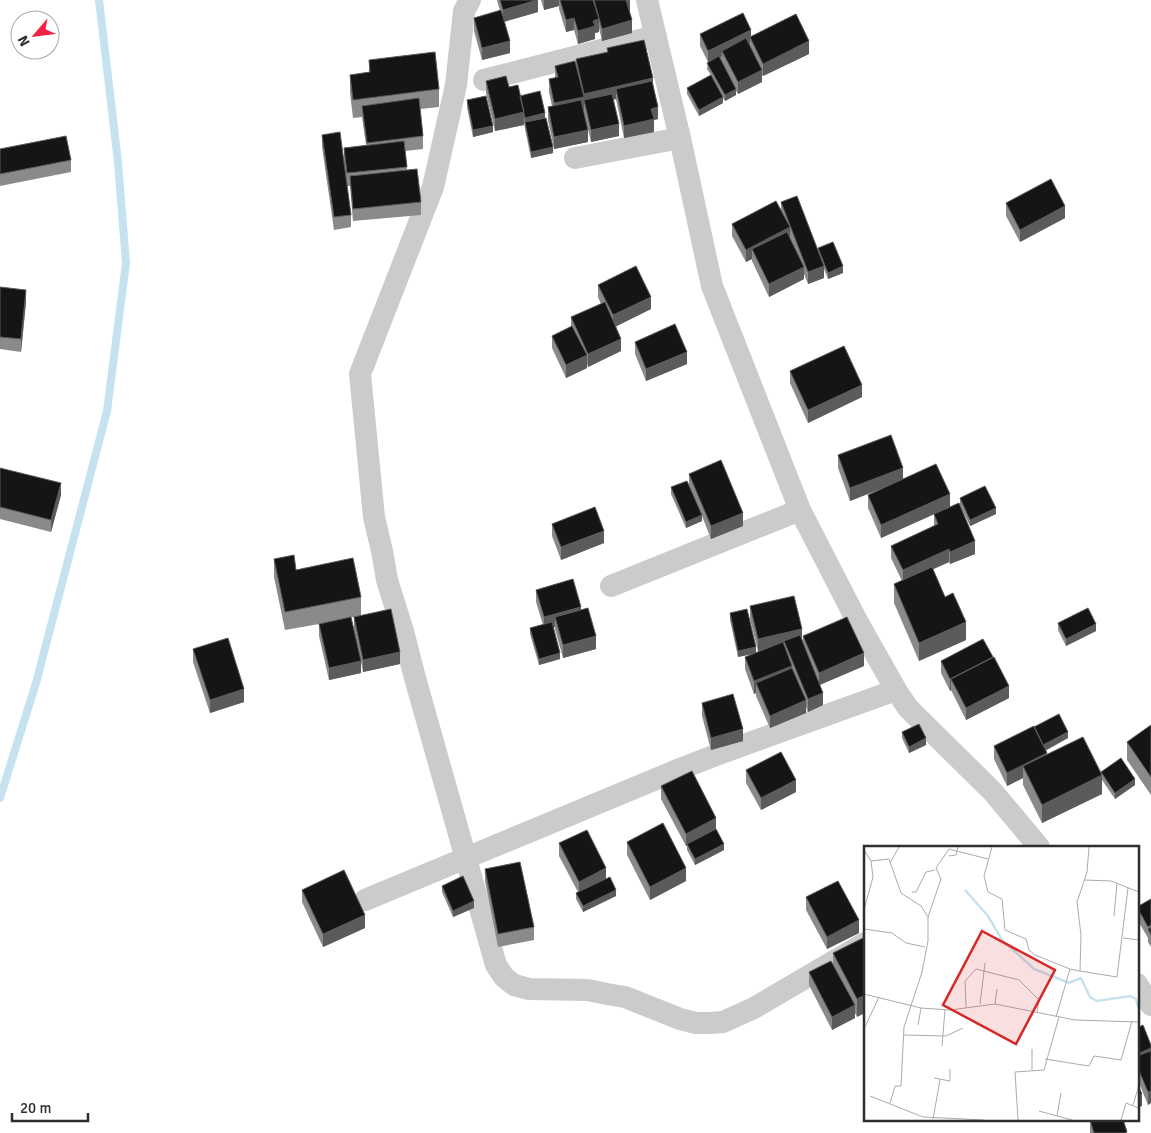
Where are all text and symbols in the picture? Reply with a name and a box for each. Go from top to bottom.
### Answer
north arrow [10,10,60,60]
text: N [14,33,34,49]
inset map [864,846,1138,1120]
scale bar [12,1090,89,1122]
text: 20 m [20,1099,51,1117]

